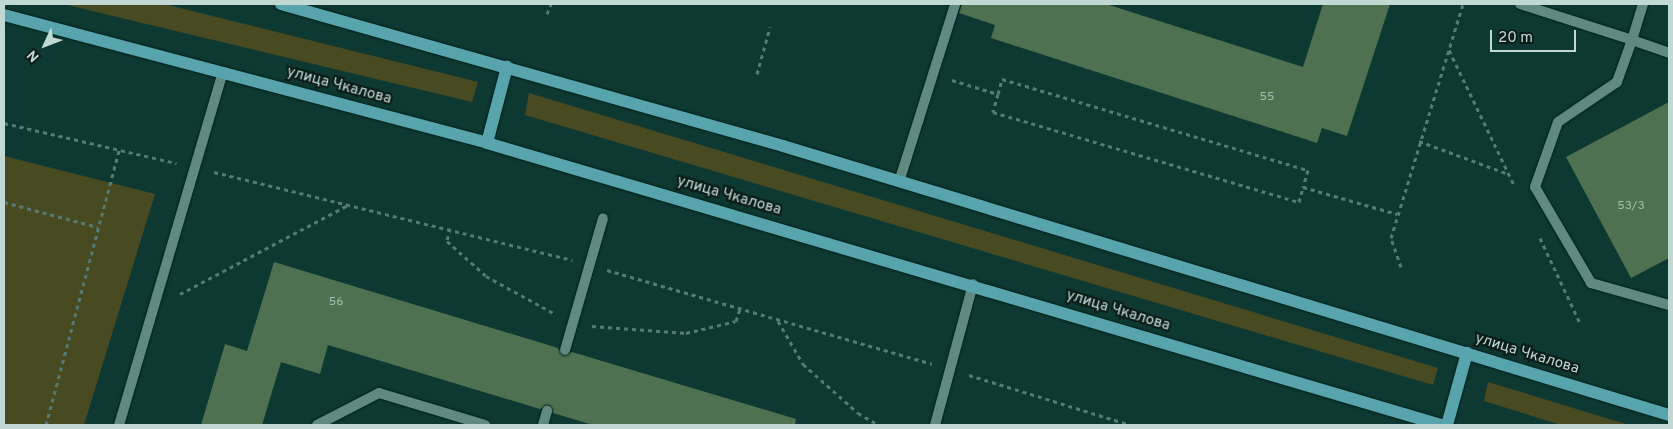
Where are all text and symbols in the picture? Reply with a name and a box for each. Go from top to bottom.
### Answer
north arrow [20,20,70,70]
scale bar [1493,20,1579,52]
text: 20 m [1498,29,1533,48]
text: N [24,46,43,65]
street label: улица Чкалова [285,63,393,109]
house number: 55 [1260,91,1274,105]
street label: улица Чкалова [675,173,783,219]
house number: 53/3 [1617,200,1645,214]
street label: улица Чкалова [1064,287,1172,335]
house number: 56 [329,296,343,310]
street label: улица Чкалова [1473,330,1581,378]

